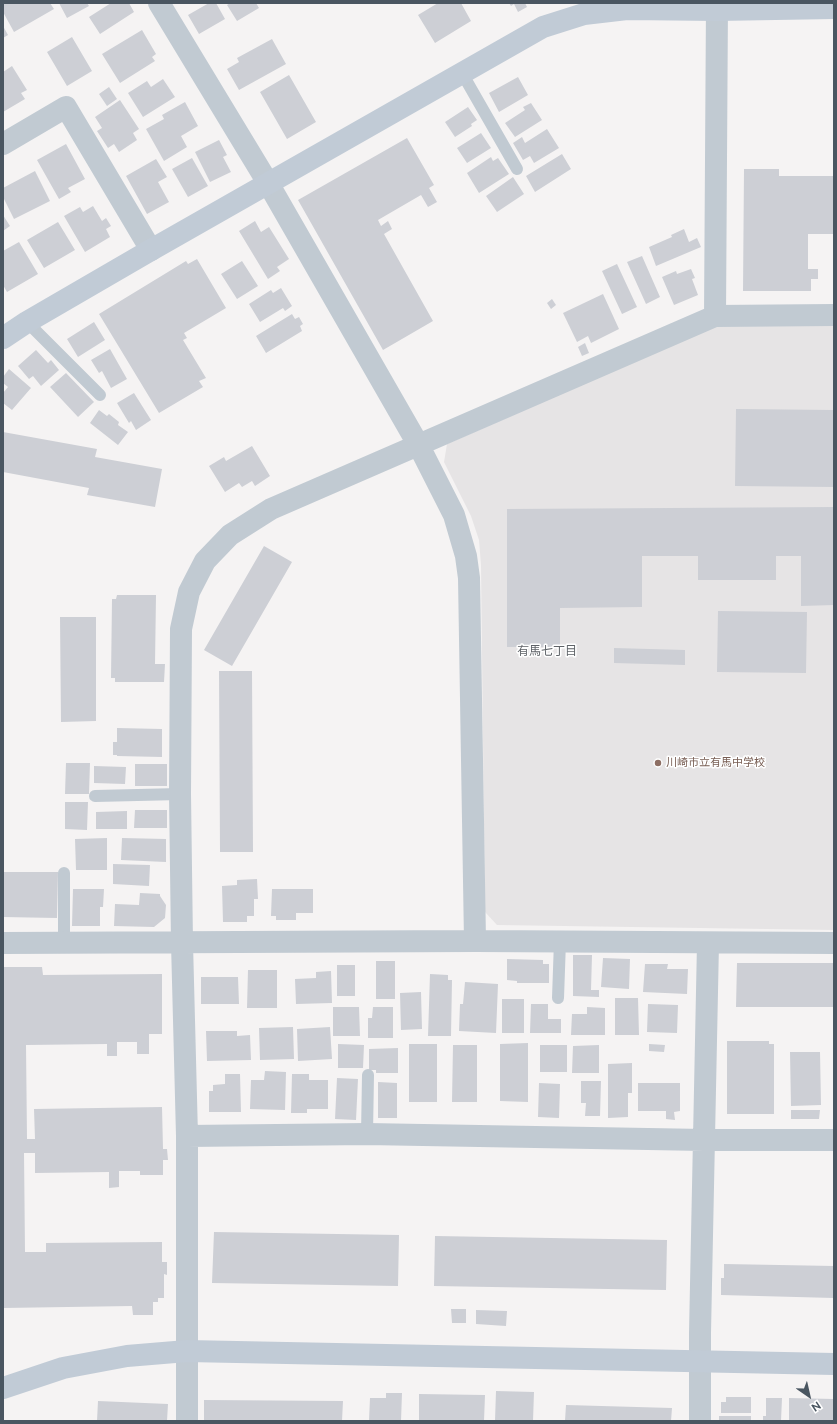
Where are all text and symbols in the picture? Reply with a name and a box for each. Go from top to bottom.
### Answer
district label: 有馬七丁目 [517,644,577,658]
place label: 川崎市立有馬中学校 [666,756,765,770]
marker: 川崎市立有馬中学校 [653,758,663,768]
north arrow [789,1376,829,1416]
text: N [809,1399,823,1414]

